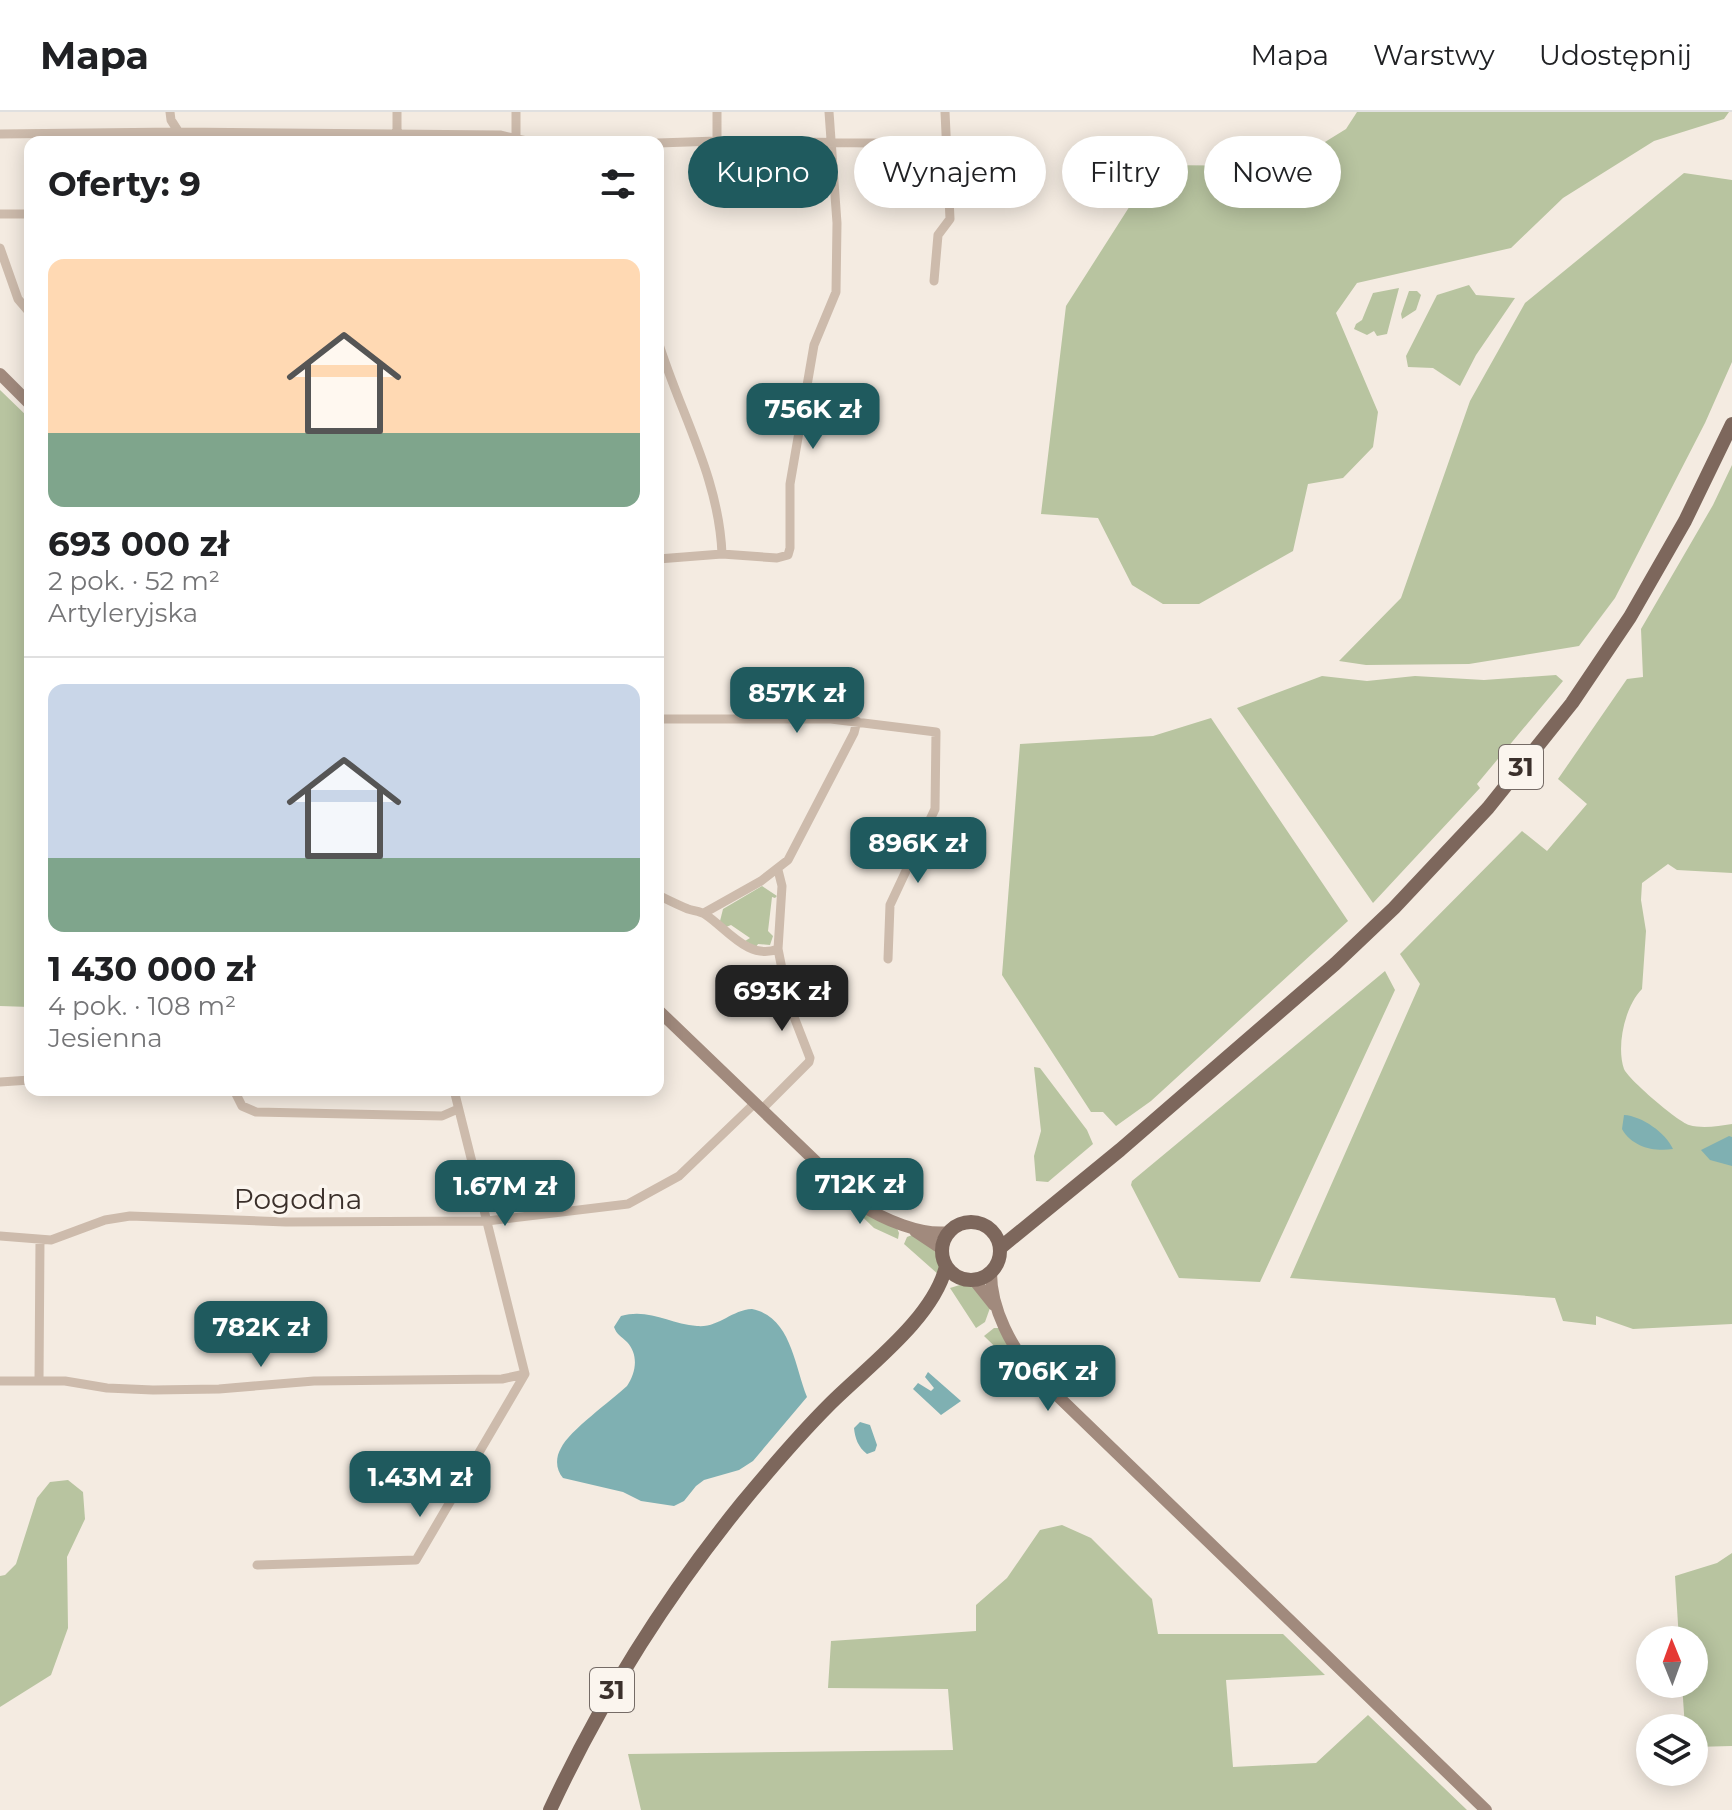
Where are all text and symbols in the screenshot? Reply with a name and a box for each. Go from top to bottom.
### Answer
text: Mapa [40,32,149,79]
text: Mapa [1250,38,1329,72]
text: Warstwy [1373,38,1495,72]
text: Udostępnij [1539,38,1692,72]
chip: Kupno [688,136,838,208]
chip: Wynajem [854,136,1046,208]
chip: Filtry [1062,136,1188,208]
chip: Nowe [1204,136,1341,208]
icon: filters [596,162,640,206]
text: Oferty: 9 [48,163,201,205]
icon: home [272,311,416,455]
pin: 756K zł [739,383,887,451]
text: 756K zł [765,393,861,425]
text: 693 000 zł [48,523,229,565]
text: 2 pok. · 52 m² [48,565,220,597]
text: Artyleryjska [48,597,198,629]
pin: 857K zł [723,667,871,735]
text: 857K zł [748,677,846,709]
icon: home [272,736,416,880]
road number: 31 [1499,745,1543,789]
pin: 896K zł [844,817,992,885]
text: 896K zł [868,827,968,859]
text: 1 430 000 zł [48,948,255,990]
pin: 693K zł [708,965,856,1033]
text: 693K zł [733,975,831,1007]
text: 4 pok. · 108 m² [48,990,236,1022]
text: Jesienna [48,1022,163,1054]
pin: 712K zł [786,1158,934,1226]
pin: 1.67M zł [422,1160,588,1228]
text: 712K zł [814,1168,906,1200]
text: 1.67M zł [453,1170,557,1202]
street label: Pogodna [234,1182,362,1216]
pin: 782K zł [187,1301,335,1369]
text: 782K zł [212,1311,310,1343]
pin: 706K zł [974,1345,1122,1413]
text: 706K zł [998,1355,1098,1387]
pin: 1.43M zł [337,1451,503,1519]
text: 1.43M zł [368,1461,472,1493]
north arrow [1636,1626,1708,1698]
map controls [1636,1626,1708,1786]
road number: 31 [590,1668,634,1712]
button: layers [1636,1714,1708,1786]

